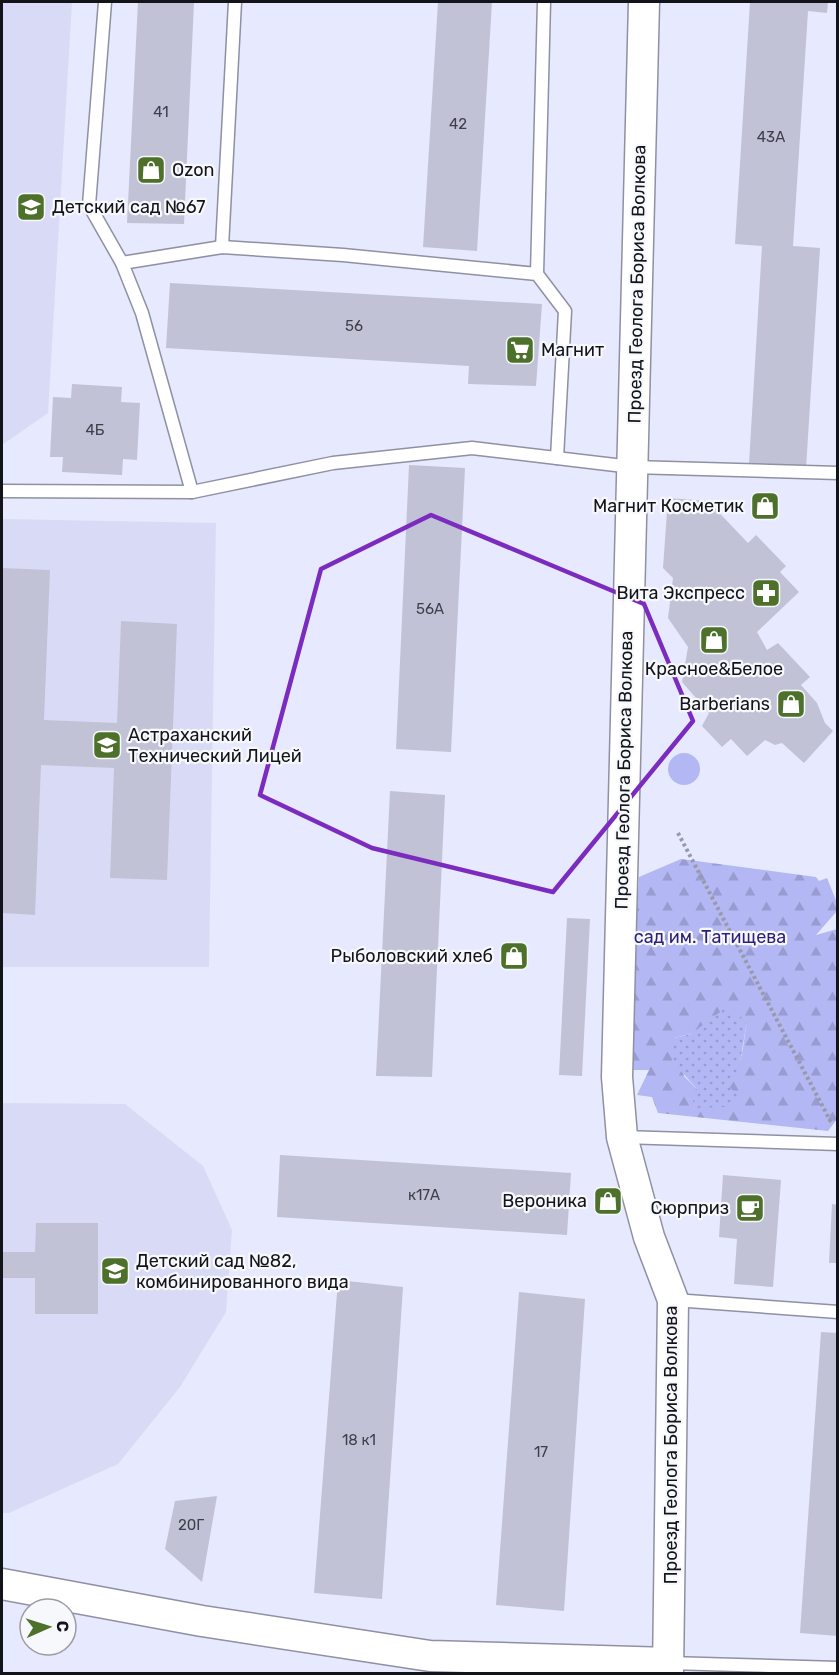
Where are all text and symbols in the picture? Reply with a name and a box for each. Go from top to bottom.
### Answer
house number: 41 [153,103,169,121]
house number: 42 [449,115,467,133]
house number: 43А [757,128,785,146]
street label: Проезд Геолога Бориса Волкова [624,144,650,424]
shop icon: Ozon [135,154,167,186]
place label: Ozon [172,159,214,181]
school or university icon: Детский сад №67 [15,191,47,223]
place label: Детский сад №67 [52,196,205,218]
house number: 56 [345,317,363,335]
supermarket icon: Магнит [504,334,536,366]
place label: Магнит [541,339,604,361]
house number: 4Б [86,421,105,439]
shop icon: Магнит Косметик [749,490,781,522]
place label: Магнит Косметик [593,495,744,517]
pharmacy icon: Вита Экспресс [750,577,782,609]
place label: Вита Экспресс [616,582,745,604]
house number: 56А [416,600,444,618]
shop icon: Красное&Белое [698,624,730,656]
street label: Проезд Геолога Бориса Волкова [611,630,637,910]
place label: Красное&Белое [645,658,783,680]
shop icon: Barberians [775,688,807,720]
place label: Barberians [679,693,770,715]
place label: Астраханский Технический Лицей [128,724,302,767]
school or university icon: Астраханский Технический Лицей [91,729,123,761]
park label: сад им. Татищева [634,926,786,948]
shop icon: Рыболовский хлеб [498,940,530,972]
place label: Рыболовский хлеб [331,945,493,967]
shop icon: Вероника [592,1185,624,1217]
house number: к17А [408,1186,440,1204]
place label: Вероника [502,1190,587,1212]
cafe icon: Сюрприз [734,1192,766,1224]
place label: Сюрприз [650,1197,729,1219]
place label: Детский сад №82, комбинированного вида [136,1250,349,1293]
school or university icon: Детский сад №82, комбинированного вида [99,1255,131,1287]
street label: Проезд Геолога Бориса Волкова [660,1306,682,1584]
house number: 18 к1 [342,1431,376,1449]
house number: 17 [534,1443,548,1461]
house number: 20Г [178,1516,204,1534]
north arrow [18,1597,78,1657]
text: С [53,1620,72,1632]

